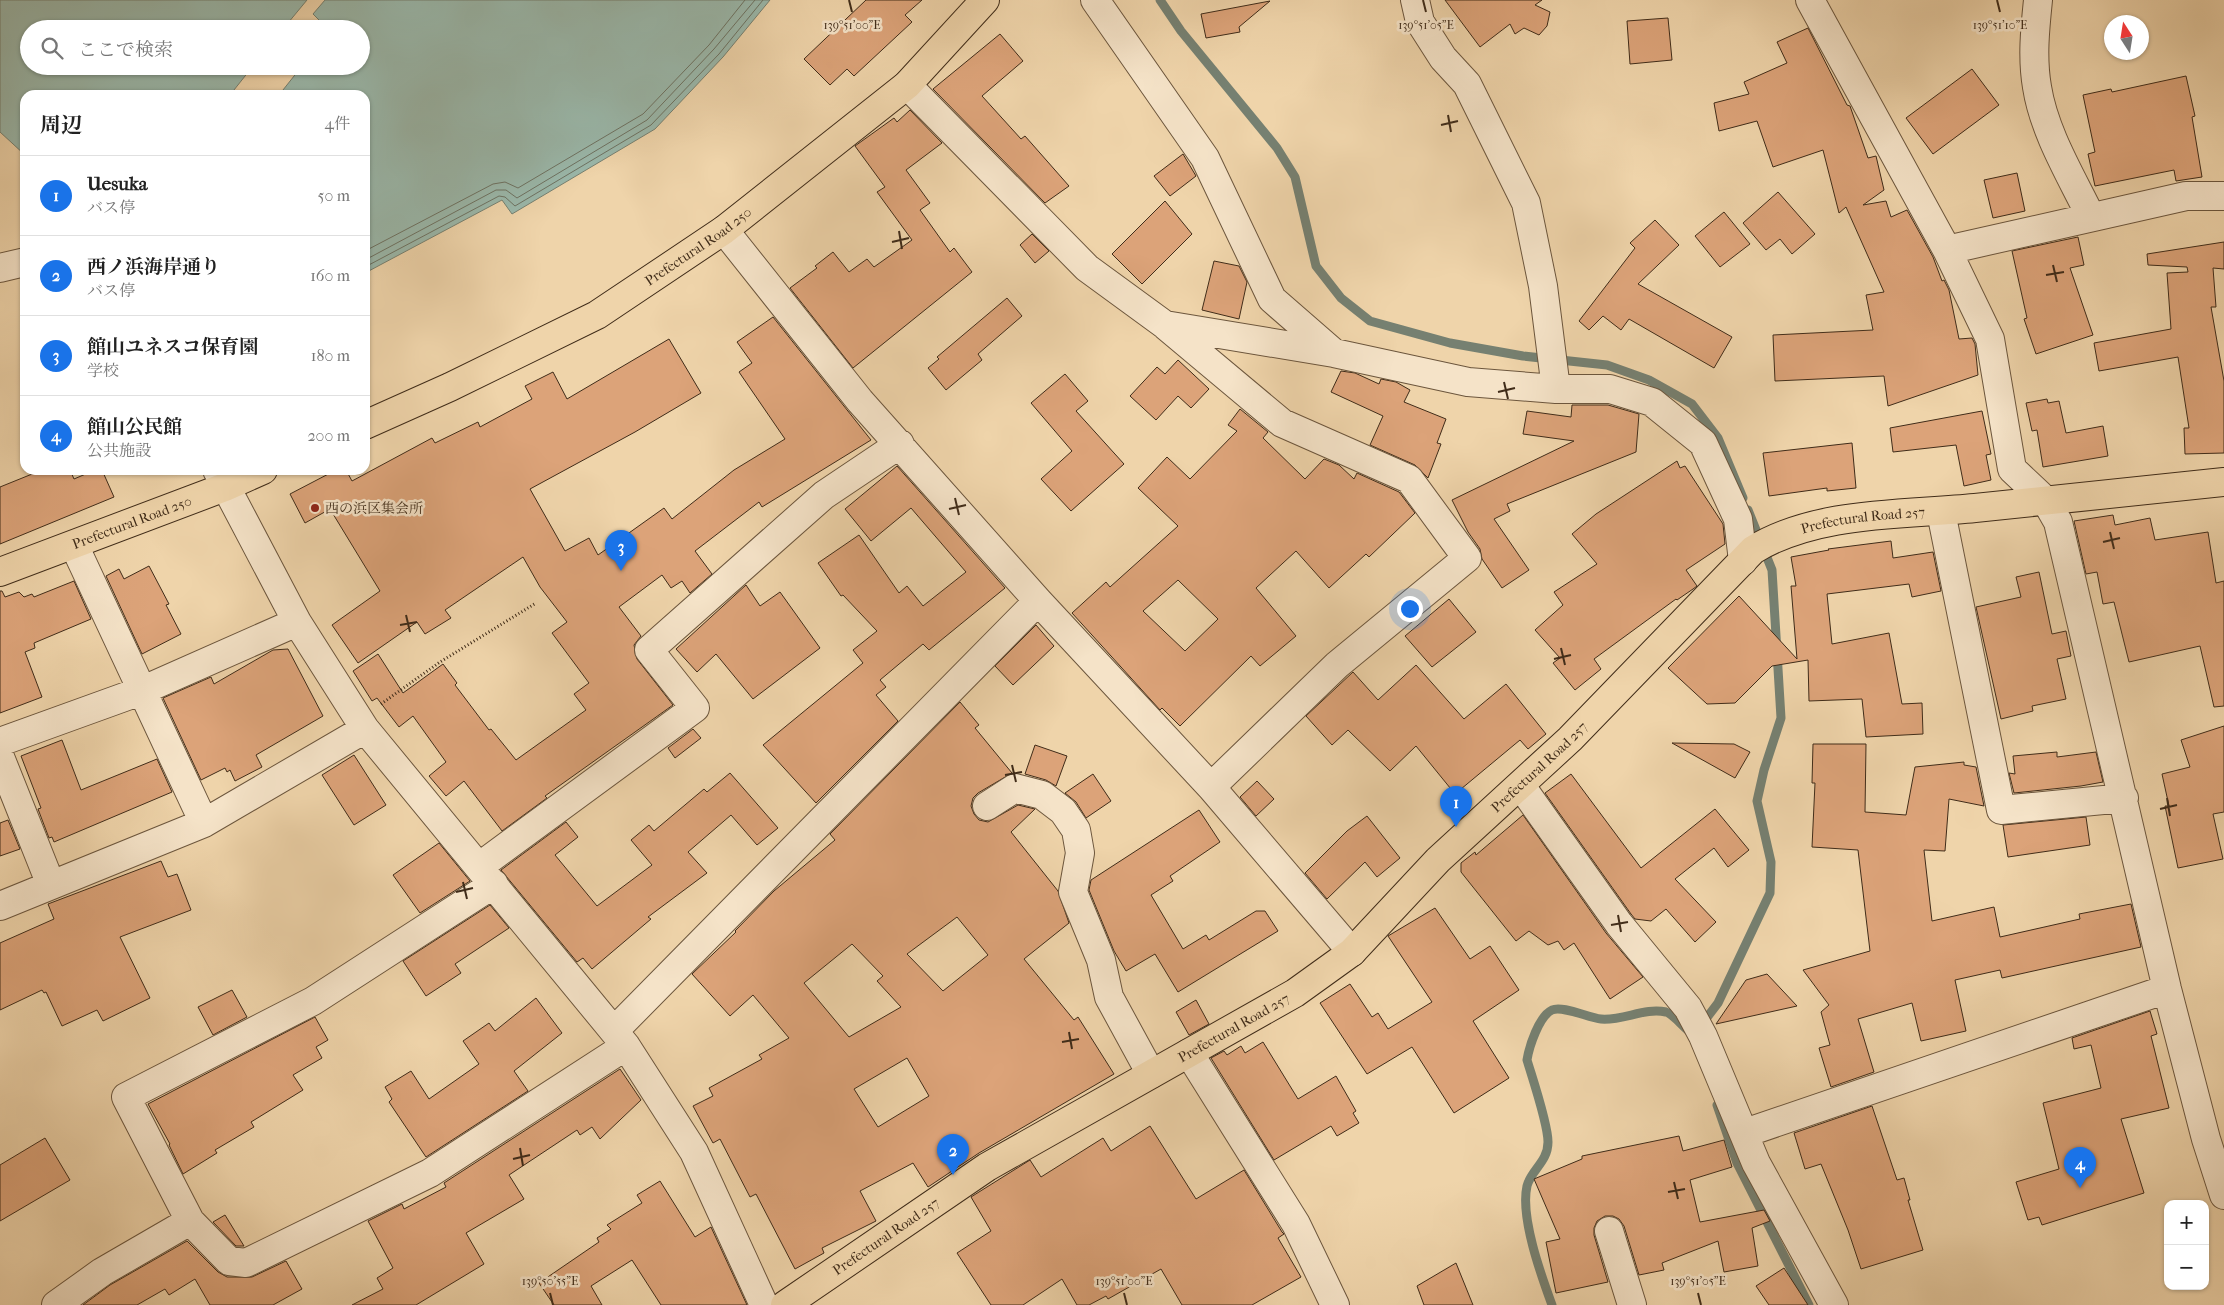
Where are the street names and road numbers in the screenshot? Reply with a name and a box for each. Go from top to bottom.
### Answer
street label: Prefectural Road 250 [641,203,755,289]
street label: Prefectural Road 250 [70,492,194,552]
street label: Prefectural Road 257 [1799,503,1926,537]
street label: Prefectural Road 257 [1487,718,1591,816]
street label: Prefectural Road 257 [1175,989,1293,1066]
street label: Prefectural Road 257 [829,1194,942,1279]

